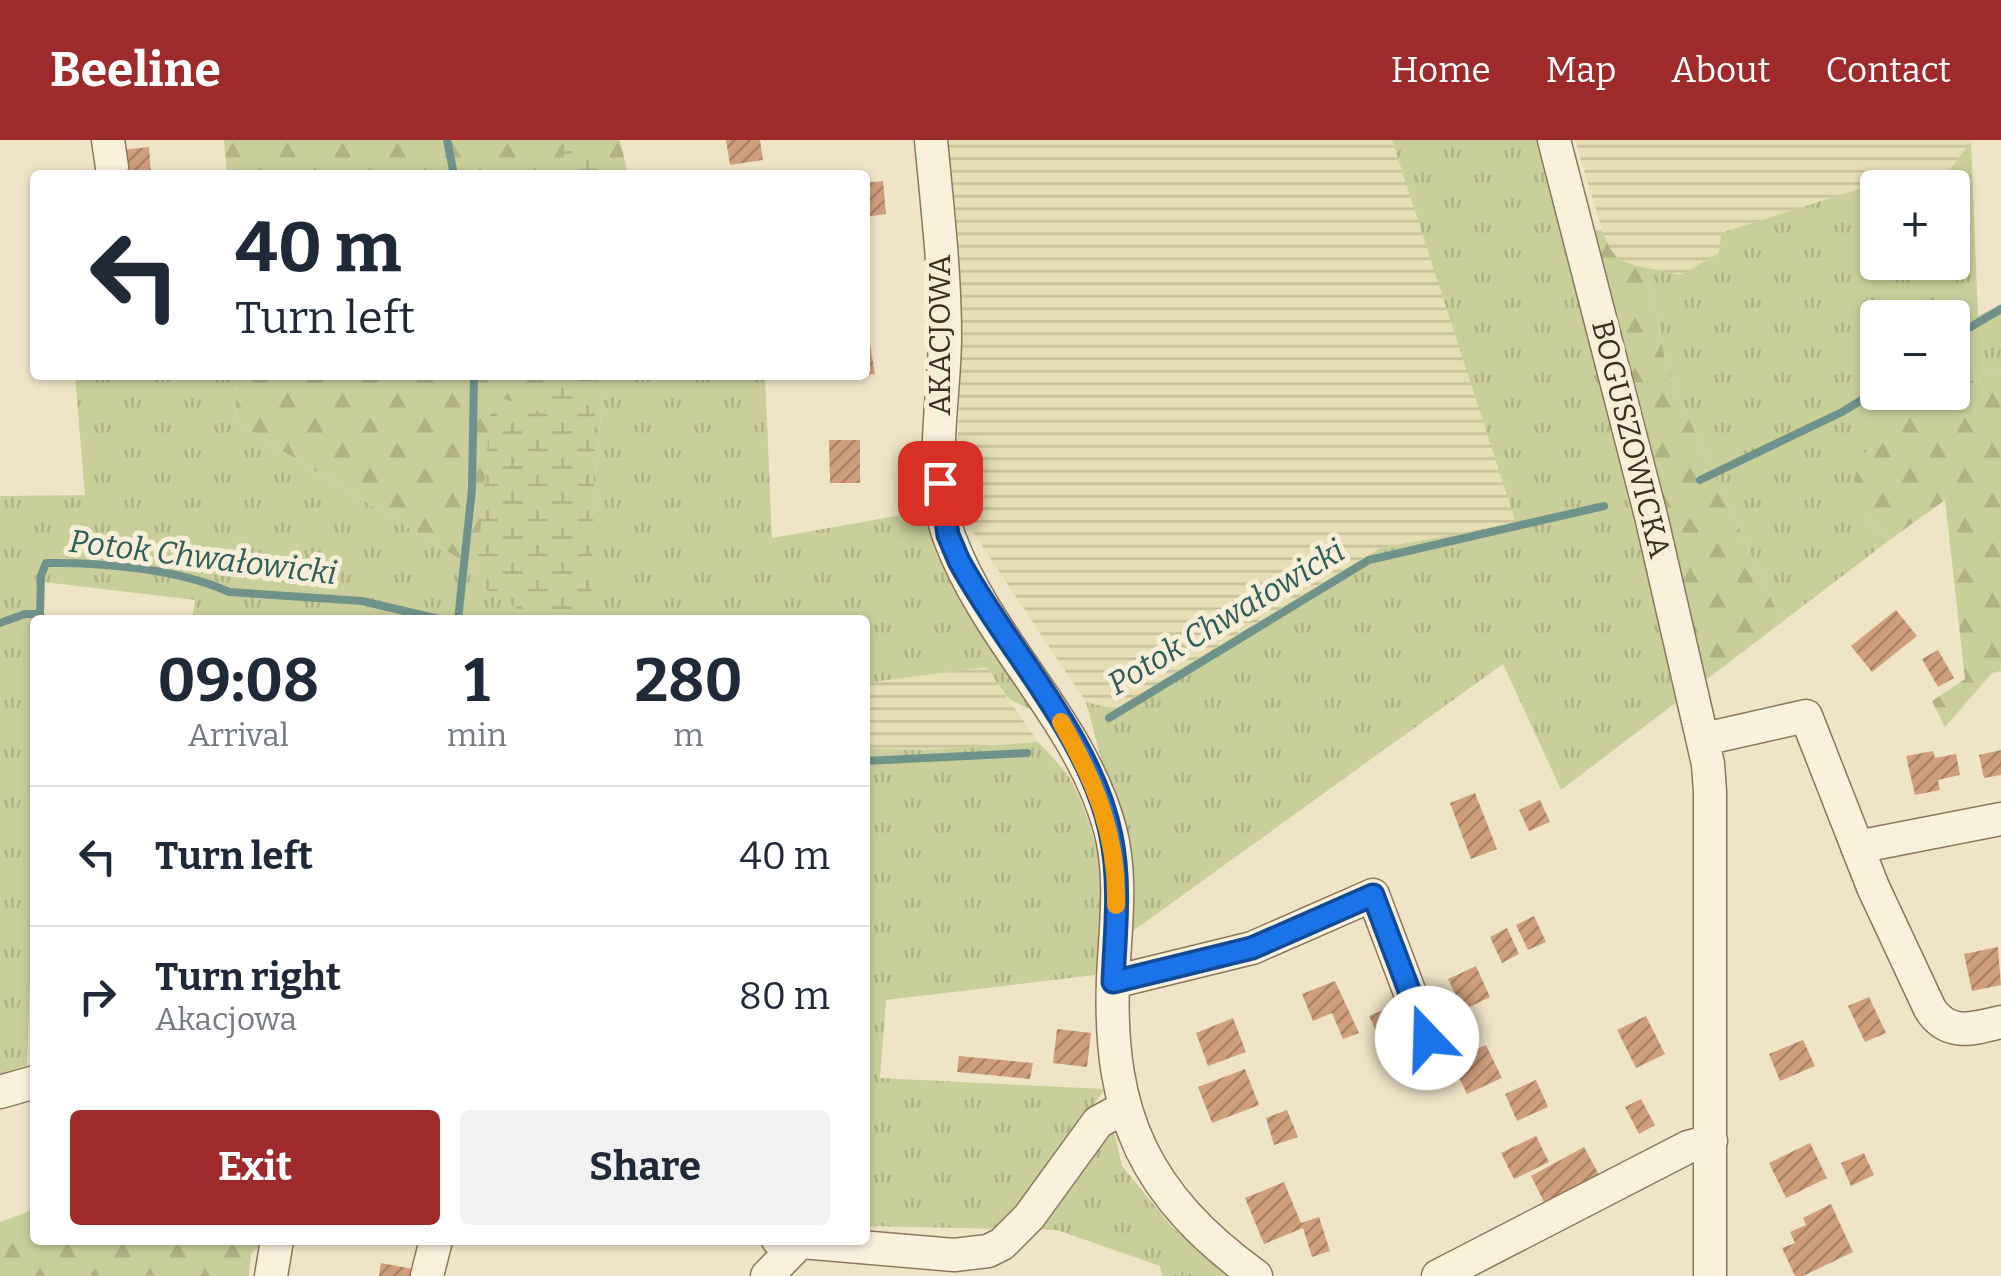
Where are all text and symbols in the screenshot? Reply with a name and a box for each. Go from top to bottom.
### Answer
text: Beeline [50,41,221,99]
text: Home [1391,49,1491,91]
text: Map [1546,49,1616,91]
text: About [1671,49,1770,91]
text: Contact [1825,49,1951,91]
map controls [1860,170,1970,410]
button: + [1860,170,1970,280]
text: 40 m [235,206,401,290]
icon: left [70,210,200,340]
street label: AKACJOWA [922,254,958,415]
text: Turn left [235,291,415,345]
button: − [1860,300,1970,410]
street label: BOGUSZOWICKA [1584,316,1678,562]
pin [898,441,983,526]
icon: arrive [913,456,968,511]
water label: Potok Chwałowicki [67,522,339,592]
water label: Potok Chwałowicki [1101,531,1351,703]
text: 09:08 [157,645,319,717]
text: 1 [464,645,490,717]
text: 280 [635,645,743,717]
text: Arrival [188,716,289,754]
text: min [447,716,507,754]
text: m [673,716,704,754]
icon: left [70,829,125,884]
text: Turn left [155,833,313,879]
text: 40 m [740,833,830,879]
text: Turn right [155,954,341,1000]
icon: right [70,969,125,1024]
text: 80 m [739,973,830,1019]
position arrow [1375,986,1479,1090]
text: Akacjowa [155,1000,297,1038]
button: Exit [70,1110,440,1225]
button: Share [460,1110,830,1225]

